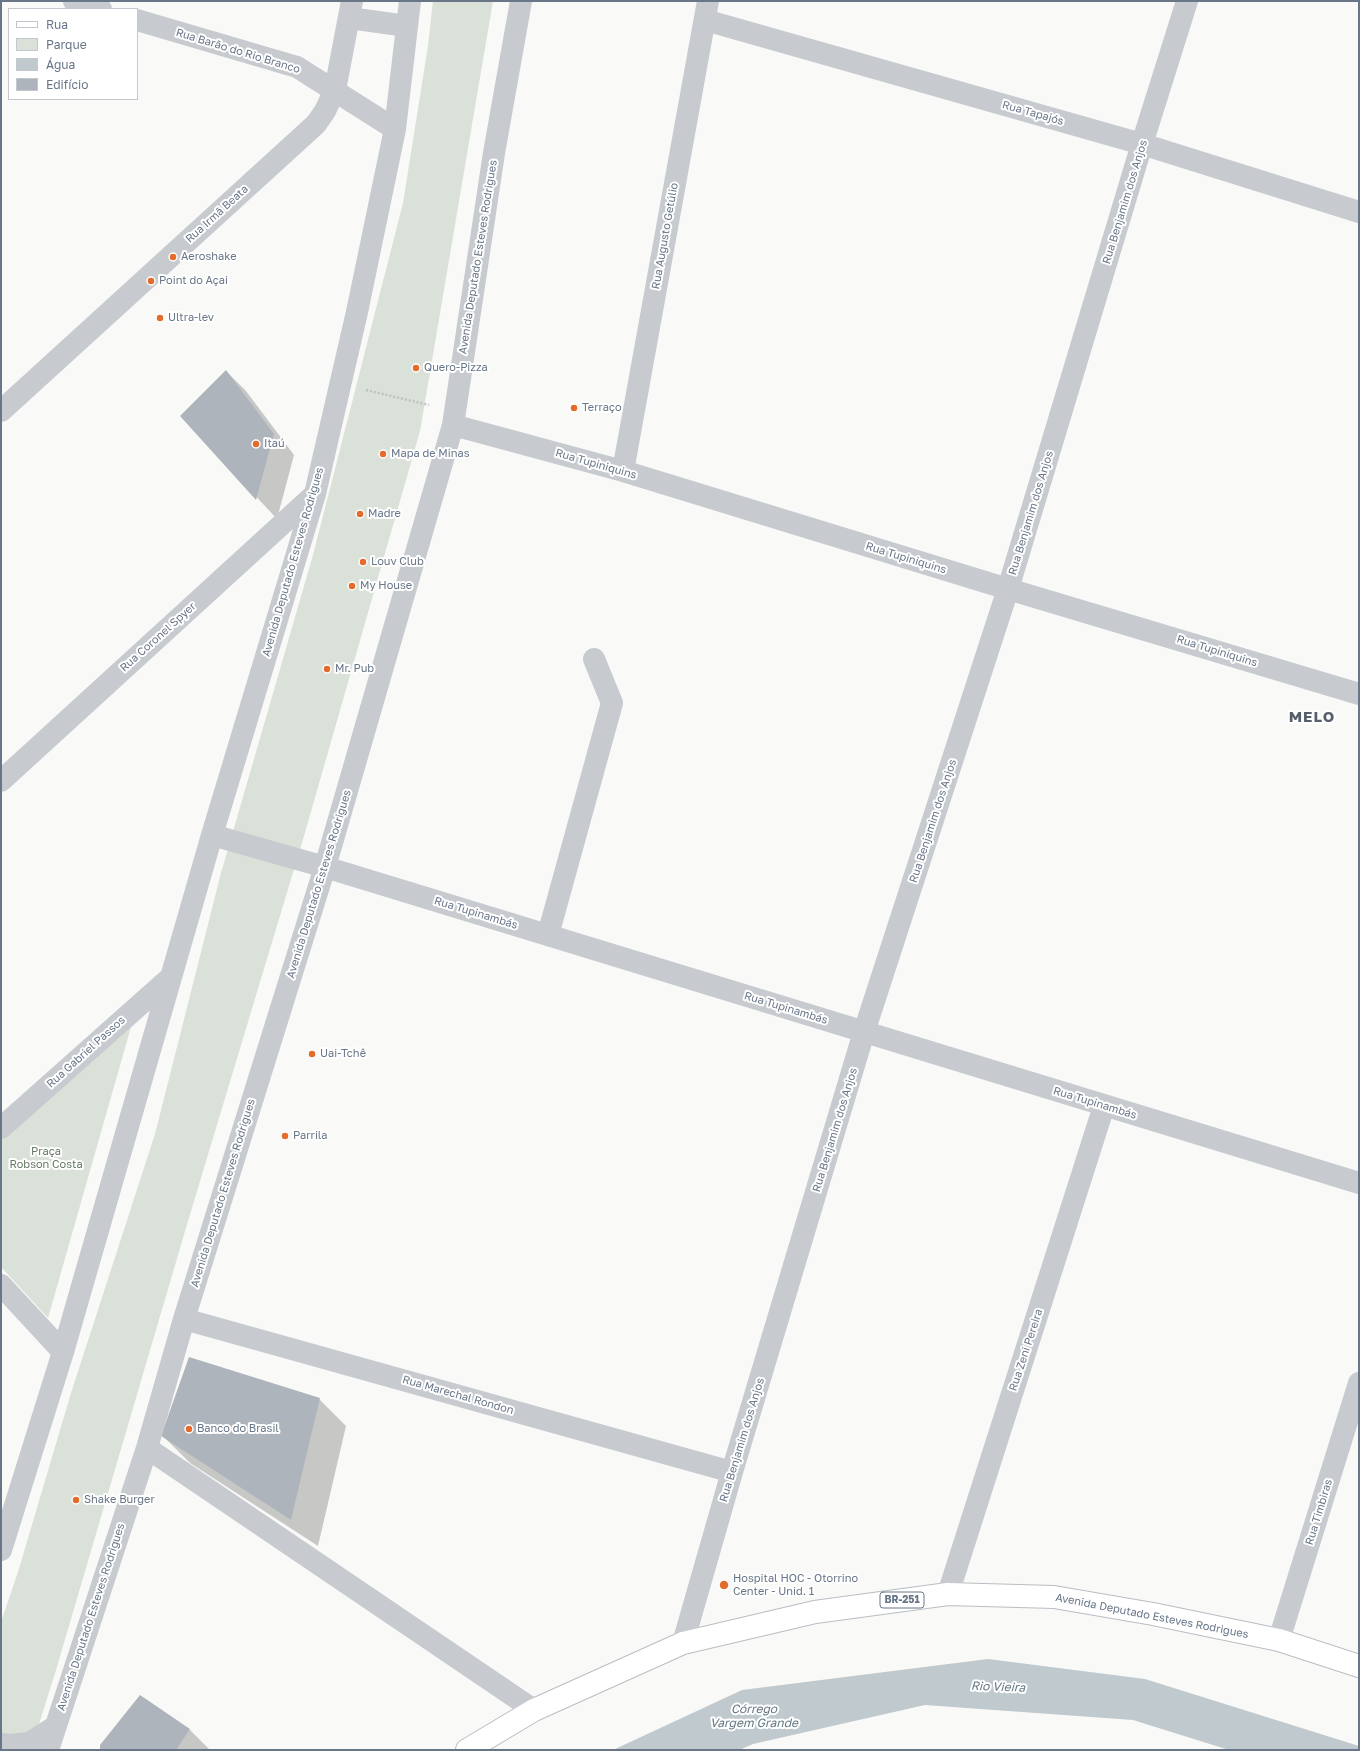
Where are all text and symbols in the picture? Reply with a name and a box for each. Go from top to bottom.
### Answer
legend [8,8,138,100]
text: Rua [46,17,68,32]
street label: Rua Barão do Rio Branco [174,26,302,76]
text: Parque [46,37,87,52]
text: Água [46,57,75,72]
text: Edifício [46,77,88,92]
street label: Rua Tapajós [1001,98,1065,128]
street label: Rua Benjamim dos Anjos [1100,138,1150,266]
street label: Avenida Deputado Esteves Rodrigues [456,159,500,355]
street label: Rua Irmã Beata [183,182,251,246]
street label: Rua Augusto Getúlio [649,182,681,290]
place label: Aeroshake [181,250,237,264]
marker: Aeroshake [168,252,178,262]
place label: Point do Açai [159,274,228,288]
marker: Point do Açai [146,276,156,286]
place label: Ultra-lev [168,311,214,325]
marker: Ultra-lev [155,313,165,323]
place label: Quero-Pizza [424,361,488,375]
marker: Quero-Pizza [411,363,421,373]
place label: Terraço [582,401,621,415]
marker: Terraço [569,403,579,413]
place label: Itaú [264,437,285,451]
marker: Itaú [251,439,261,449]
street label: Rua Tupiniquins [554,446,638,482]
place label: Mapa de Minas [391,447,470,461]
marker: Mapa de Minas [378,449,388,459]
street label: Rua Benjamim dos Anjos [1006,449,1056,577]
street label: Avenida Deputado Esteves Rodrigues [260,466,326,658]
place label: Madre [368,507,401,521]
marker: Madre [355,509,365,519]
street label: Rua Tupiniquins [864,539,948,577]
place label: Louv Club [371,555,424,569]
marker: Louv Club [358,557,368,567]
place label: My House [360,579,412,593]
marker: My House [347,581,357,591]
street label: Rua Coronel Spyer [117,600,199,674]
street label: Rua Tupiniquins [1175,632,1259,670]
place label: Mr. Pub [335,662,374,676]
marker: Mr. Pub [322,664,332,674]
district label: MELO [1289,708,1335,726]
street label: Rua Benjamim dos Anjos [907,758,959,884]
street label: Avenida Deputado Esteves Rodrigues [284,788,354,980]
street label: Rua Tupinambás [433,894,519,932]
street label: Rua Tupinambás [743,989,829,1027]
street label: Rua Gabriel Passos [44,1013,128,1091]
place label: Uai-Tchê [320,1047,366,1061]
marker: Uai-Tchê [307,1049,317,1059]
street label: Rua Benjamim dos Anjos [810,1066,860,1194]
street label: Rua Tupinambás [1052,1084,1138,1122]
street label: Avenida Deputado Esteves Rodrigues [188,1097,258,1289]
place label: Parrila [293,1129,328,1143]
marker: Parrila [280,1131,290,1141]
park label: Praça Robson Costa [9,1145,83,1171]
street label: Rua Zeni Pereira [1007,1307,1045,1393]
street label: Rua Marechal Rondon [401,1373,515,1417]
street label: Rua Benjamim dos Anjos [717,1376,767,1504]
place label: Banco do Brasil [197,1422,279,1436]
marker: Banco do Brasil [184,1424,194,1434]
street label: Rua Timbiras [1303,1477,1335,1547]
place label: Shake Burger [84,1493,155,1507]
marker: Shake Burger [71,1495,81,1505]
street label: Avenida Deputado Esteves Rodrigues [54,1522,128,1712]
place label: Hospital HOC - Otorrino Center - Unid. 1 [733,1572,858,1598]
marker: Hospital HOC - Otorrino Center - Unid. 1 [718,1579,730,1591]
street label: Avenida Deputado Esteves Rodrigues [1054,1591,1250,1641]
road number: BR-251 [880,1592,924,1608]
water label: Rio Vieira [971,1679,1025,1695]
water label: Córrego Vargem Grande [710,1702,798,1730]

